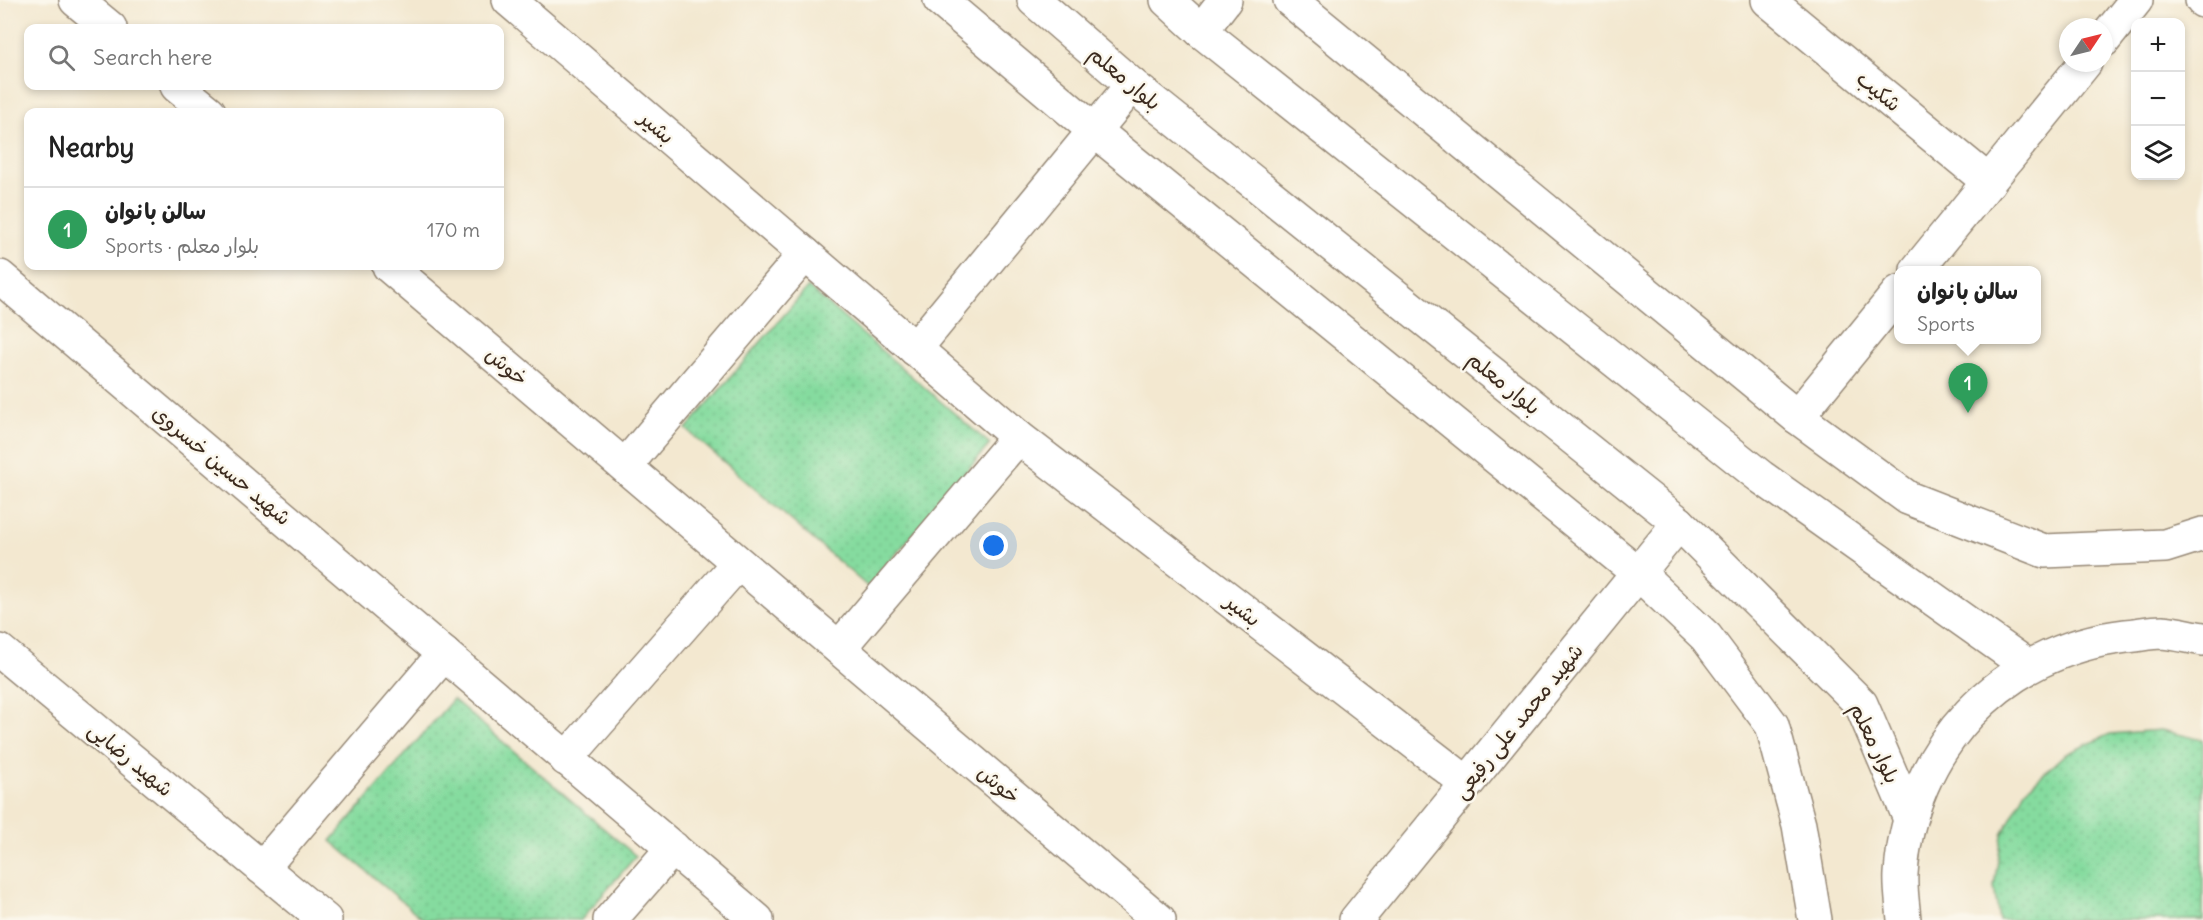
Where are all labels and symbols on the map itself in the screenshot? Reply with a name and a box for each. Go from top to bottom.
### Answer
north arrow [2059,18,2113,72]
street label: بلوار معلم [1081,40,1167,118]
street label: شکیب [1851,65,1907,117]
street label: بشیر [632,103,680,150]
street label: خوش [480,340,534,392]
street label: بلوار معلم [1460,345,1546,423]
pin: 1 [1948,364,1988,413]
street label: شهید حسین خسروی [147,399,297,531]
your location [979,531,1008,560]
street label: بشیر [1218,586,1266,632]
street label: شهید محمد علی رفیعی [1447,638,1590,805]
street label: بلوار معلم [1841,698,1906,789]
street label: شهید رضایی [82,716,179,803]
street label: خوش [972,758,1026,810]

